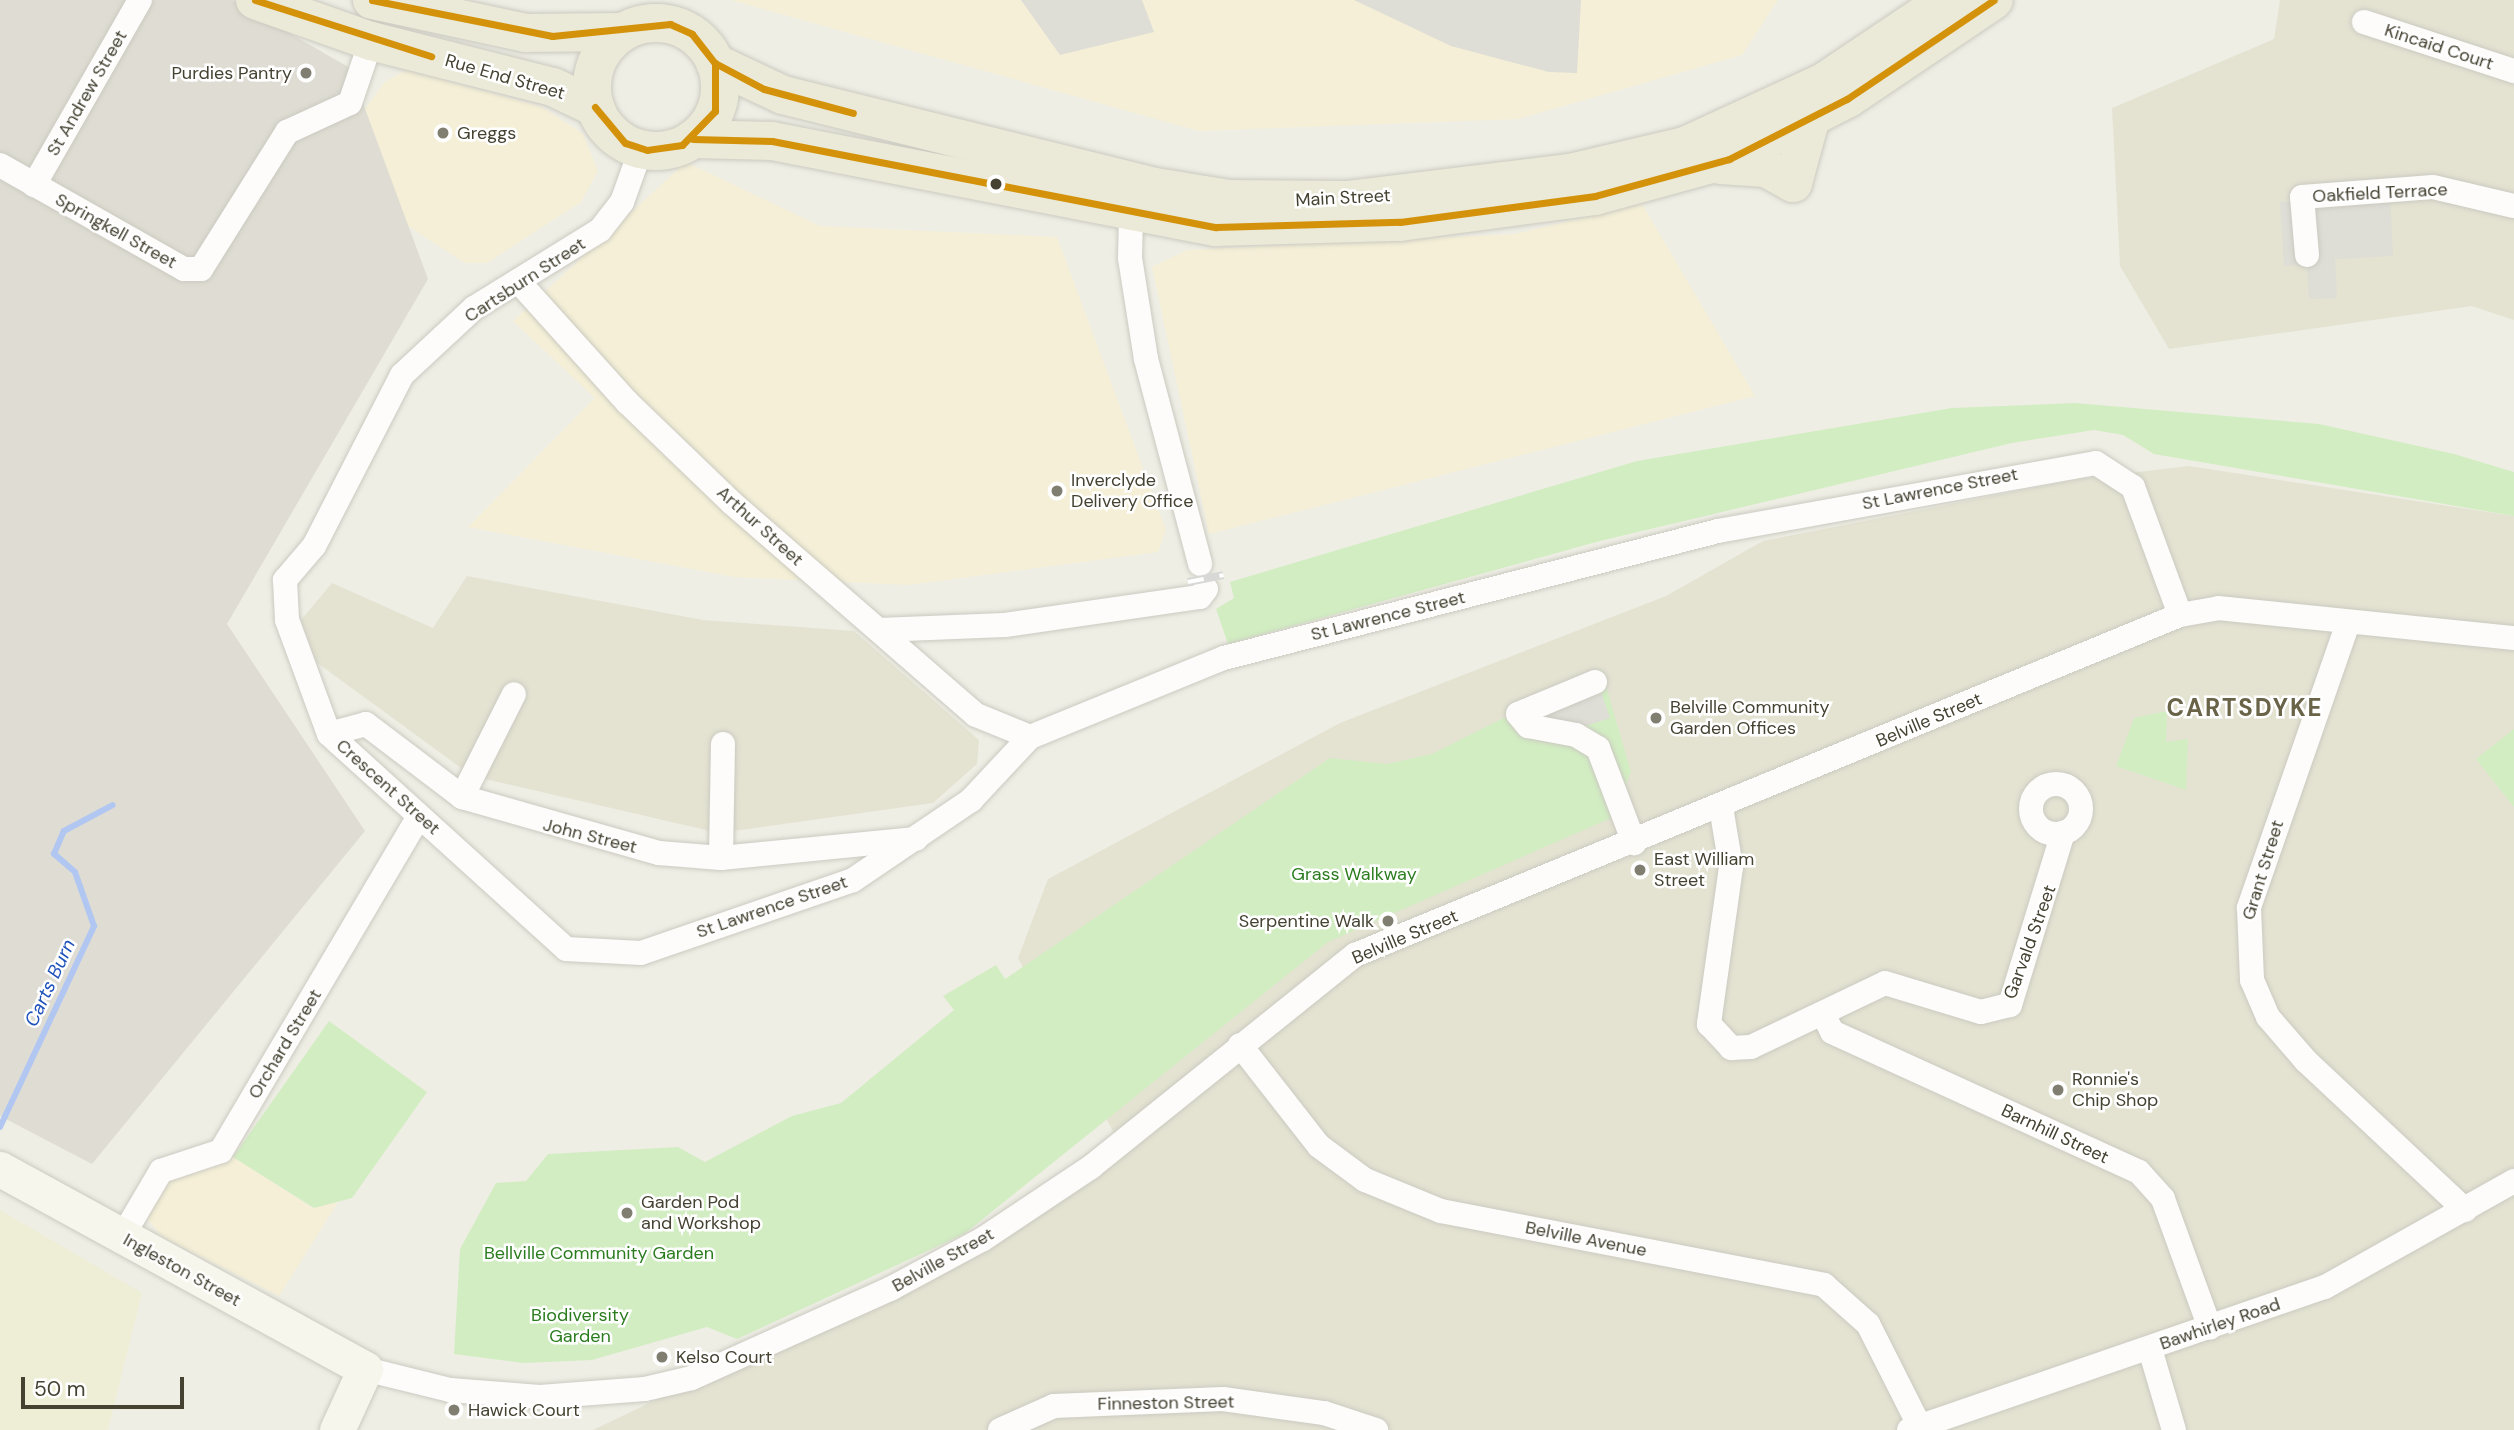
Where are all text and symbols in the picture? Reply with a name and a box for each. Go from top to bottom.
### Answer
street label: Kincaid Court [2382,19,2496,75]
street label: St Andrew Street [42,26,132,160]
street label: Rue End Street [443,50,567,104]
place label: Purdies Pantry [171,62,292,84]
marker: Purdies Pantry [298,65,314,81]
place label: Greggs [457,122,516,144]
marker: Greggs [435,125,451,141]
unlabelled marker [989,177,1003,191]
street label: Oakfield Terrace [2312,179,2448,207]
street label: Main Street [1295,185,1391,211]
street label: Springkell Street [51,189,181,273]
street label: Cartsburn Street [460,233,590,327]
street label: St Lawrence Street [1860,463,2020,515]
place label: Inverclyde Delivery Office [1071,470,1193,512]
street label: Arthur Street [712,482,808,570]
marker: Inverclyde Delivery Office [1049,483,1065,499]
street label: St Lawrence Street [1309,586,1467,646]
street label: Belville Street [1873,688,1985,752]
district label: CARTSDYKE [2168,694,2322,722]
place label: Belville Community Garden Offices [1670,697,1830,740]
marker: Belville Community Garden Offices [1648,710,1664,726]
street label: Crescent Street [332,735,444,839]
street label: John Street [541,814,639,858]
street label: Grant Street [2238,817,2288,923]
place label: East William Street [1654,849,1754,892]
marker: East William Street [1632,862,1648,878]
park label: Grass Walkway [1291,863,1417,885]
street label: St Lawrence Street [694,871,850,943]
street label: Garvald Street [1999,882,2061,1002]
street label: Belville Street [1349,905,1461,969]
place label: Serpentine Walk [1239,910,1374,932]
marker: Serpentine Walk [1380,913,1396,929]
water label: Carts Burn [20,936,80,1030]
street label: Orchard Street [244,985,326,1103]
place label: Ronnie's Chip Shop [2072,1069,2158,1112]
marker: Ronnie's Chip Shop [2050,1082,2066,1098]
street label: Barnhill Street [1998,1100,2112,1168]
place label: Garden Pod and Workshop [641,1192,761,1234]
marker: Garden Pod and Workshop [619,1205,635,1221]
street label: Belville Avenue [1524,1217,1648,1261]
street label: Belville Street [888,1223,998,1297]
street label: Ingleston Street [119,1229,245,1311]
park label: Bellville Community Garden [484,1242,714,1264]
street label: Bawhirley Road [2157,1293,2283,1355]
park label: Biodiversity Garden [531,1305,629,1348]
place label: Kelso Court [676,1346,772,1368]
marker: Kelso Court [654,1349,670,1365]
scale bar [24,1364,187,1408]
text: 50 m [34,1375,85,1403]
street label: Finneston Street [1097,1391,1235,1415]
place label: Hawick Court [468,1399,580,1421]
marker: Hawick Court [446,1402,462,1418]

